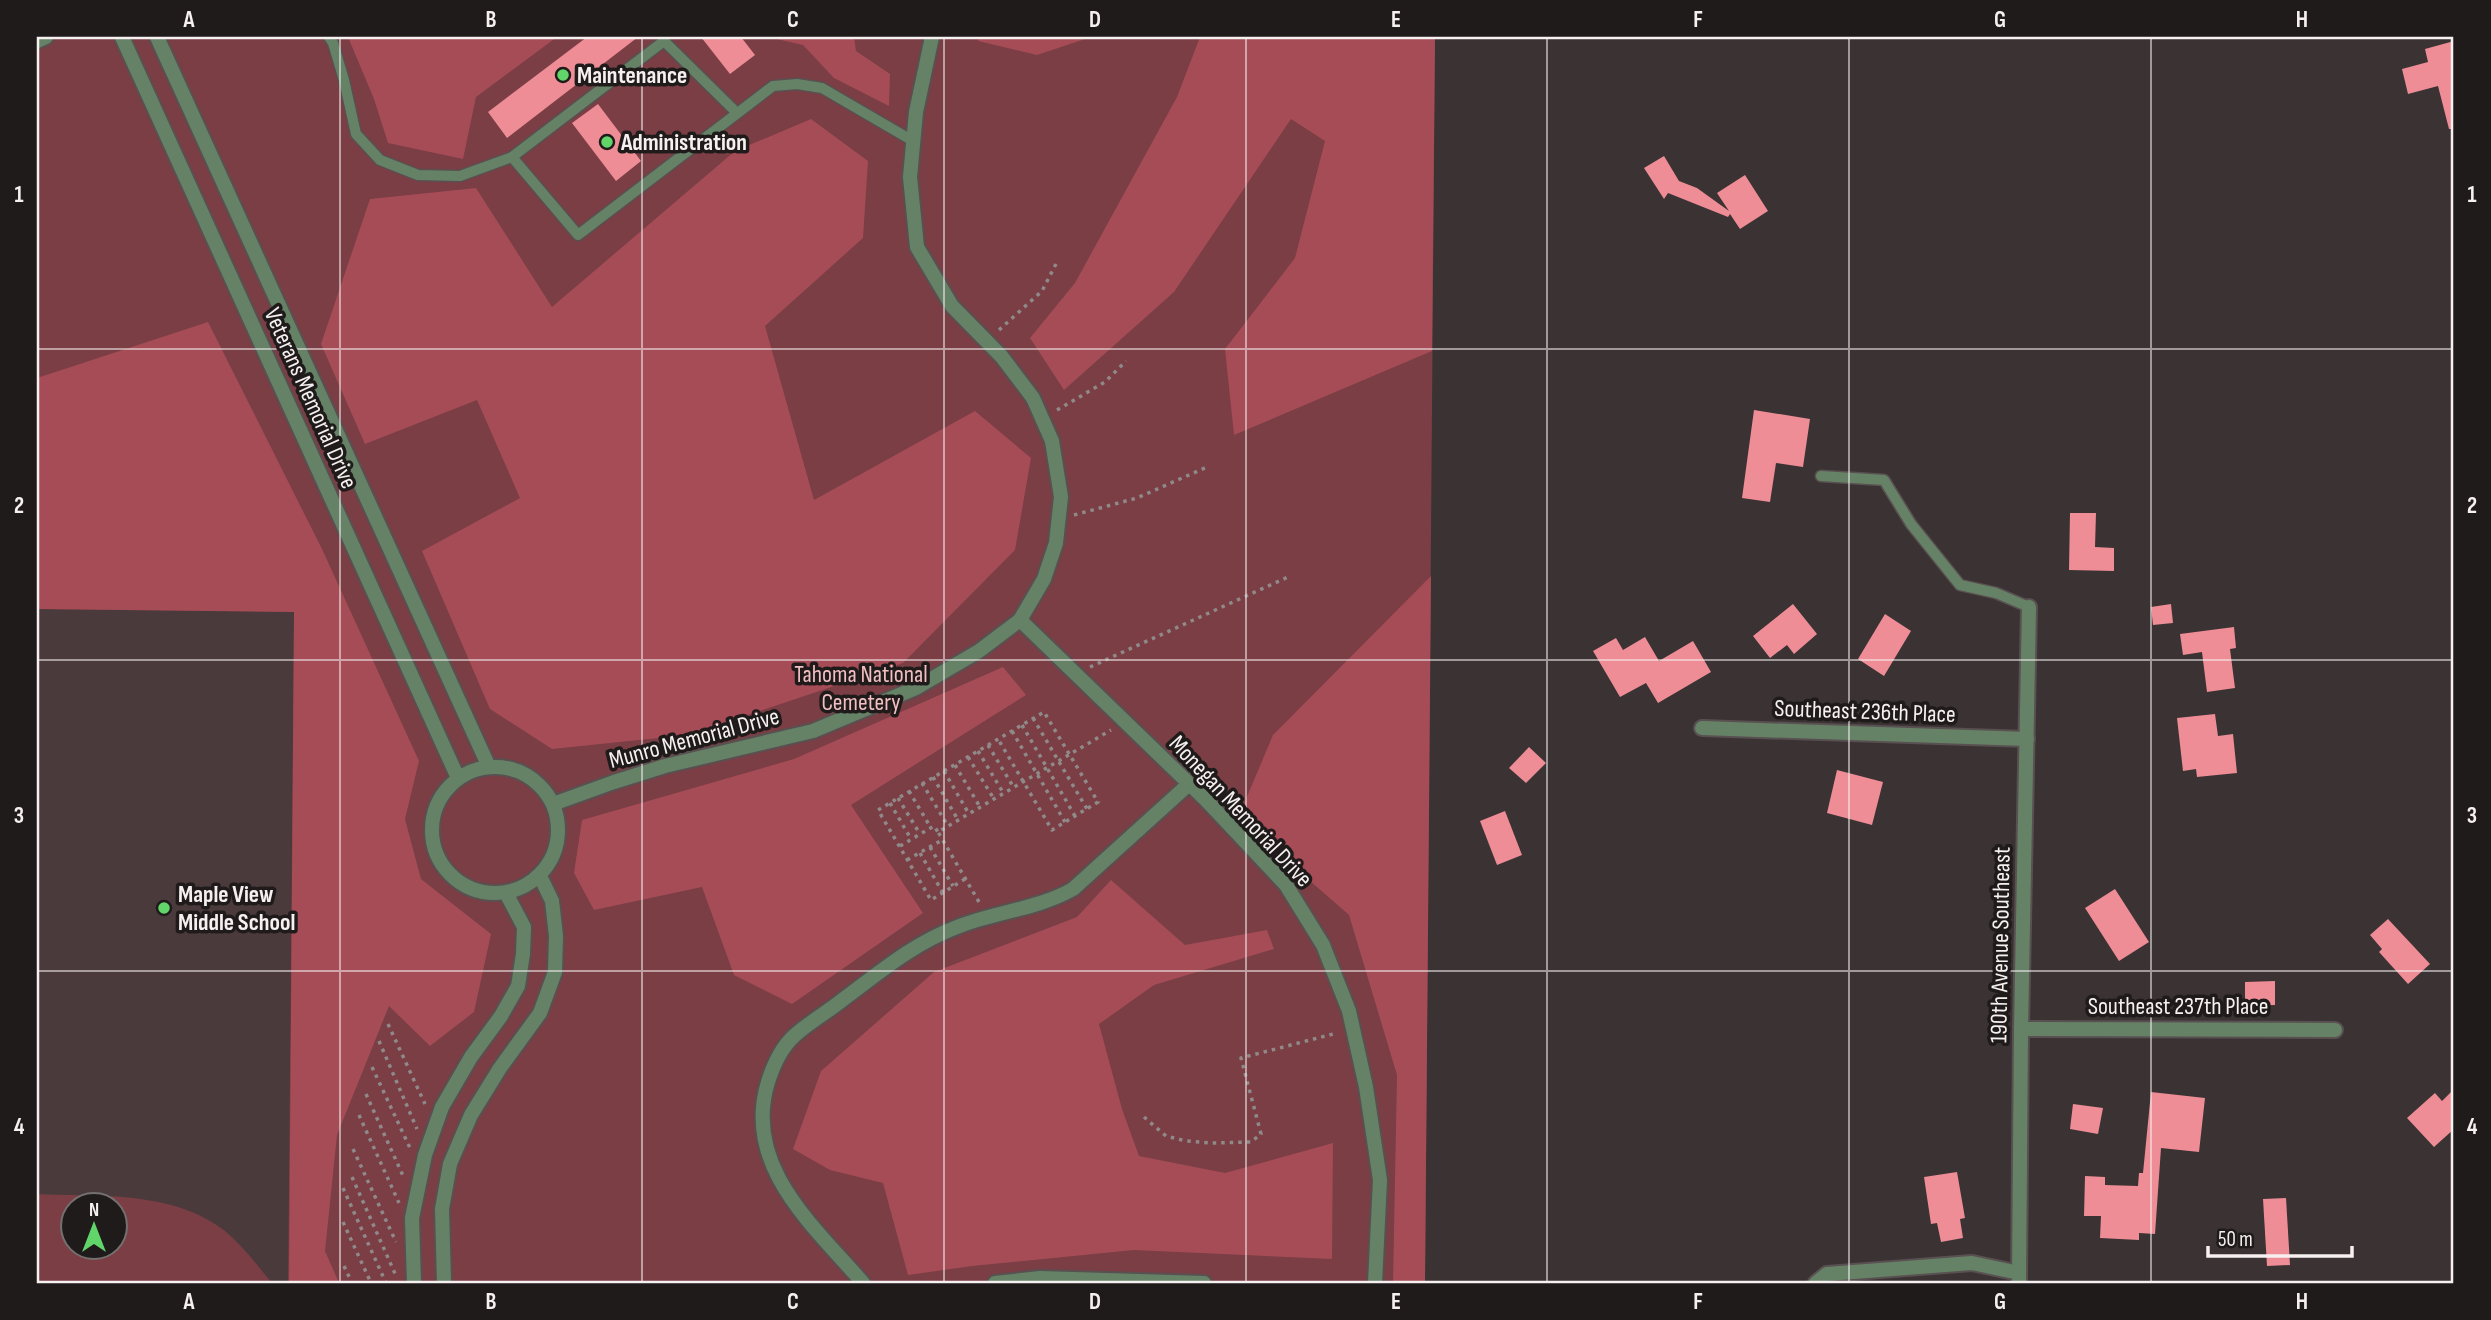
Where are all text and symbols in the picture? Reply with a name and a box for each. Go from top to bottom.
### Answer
text: A [183,6,196,34]
text: B [486,6,497,34]
text: C [787,6,799,34]
text: D [1089,6,1101,34]
text: E [1391,6,1401,34]
text: F [1693,6,1703,34]
text: G [1994,6,2006,34]
text: H [2296,6,2308,34]
place label: Maintenance [577,61,687,90]
marker: Maintenance [555,67,571,83]
place label: Administration [620,128,747,157]
marker: Administration [599,134,615,150]
text: 1 [14,181,24,209]
text: 1 [2467,181,2477,209]
street label: Veterans Memorial Drive [258,303,363,493]
text: 2 [14,492,24,520]
text: 2 [2467,492,2477,520]
park label: Tahoma National Cemetery [794,660,928,717]
street label: Southeast 236th Place [1774,694,1956,729]
street label: Munro Memorial Drive [606,702,782,775]
street label: Monegan Memorial Drive [1163,729,1318,893]
text: 3 [14,802,24,830]
text: 3 [2467,802,2477,830]
street label: 190th Avenue Southeast [1984,847,2017,1043]
place label: Maple View Middle School [178,880,295,937]
marker: Maple View Middle School [156,900,172,916]
street label: Southeast 237th Place [2088,992,2268,1021]
text: 4 [14,1113,25,1141]
text: 4 [2467,1113,2478,1141]
north arrow [60,1190,130,1260]
text: N [89,1199,99,1222]
scale bar [2208,1215,2351,1259]
text: 50 m [2218,1227,2253,1252]
text: A [183,1288,196,1316]
text: B [486,1288,497,1316]
text: C [787,1288,799,1316]
text: D [1089,1288,1101,1316]
text: E [1391,1288,1401,1316]
text: F [1693,1288,1703,1316]
text: G [1994,1288,2006,1316]
text: H [2296,1288,2308,1316]

